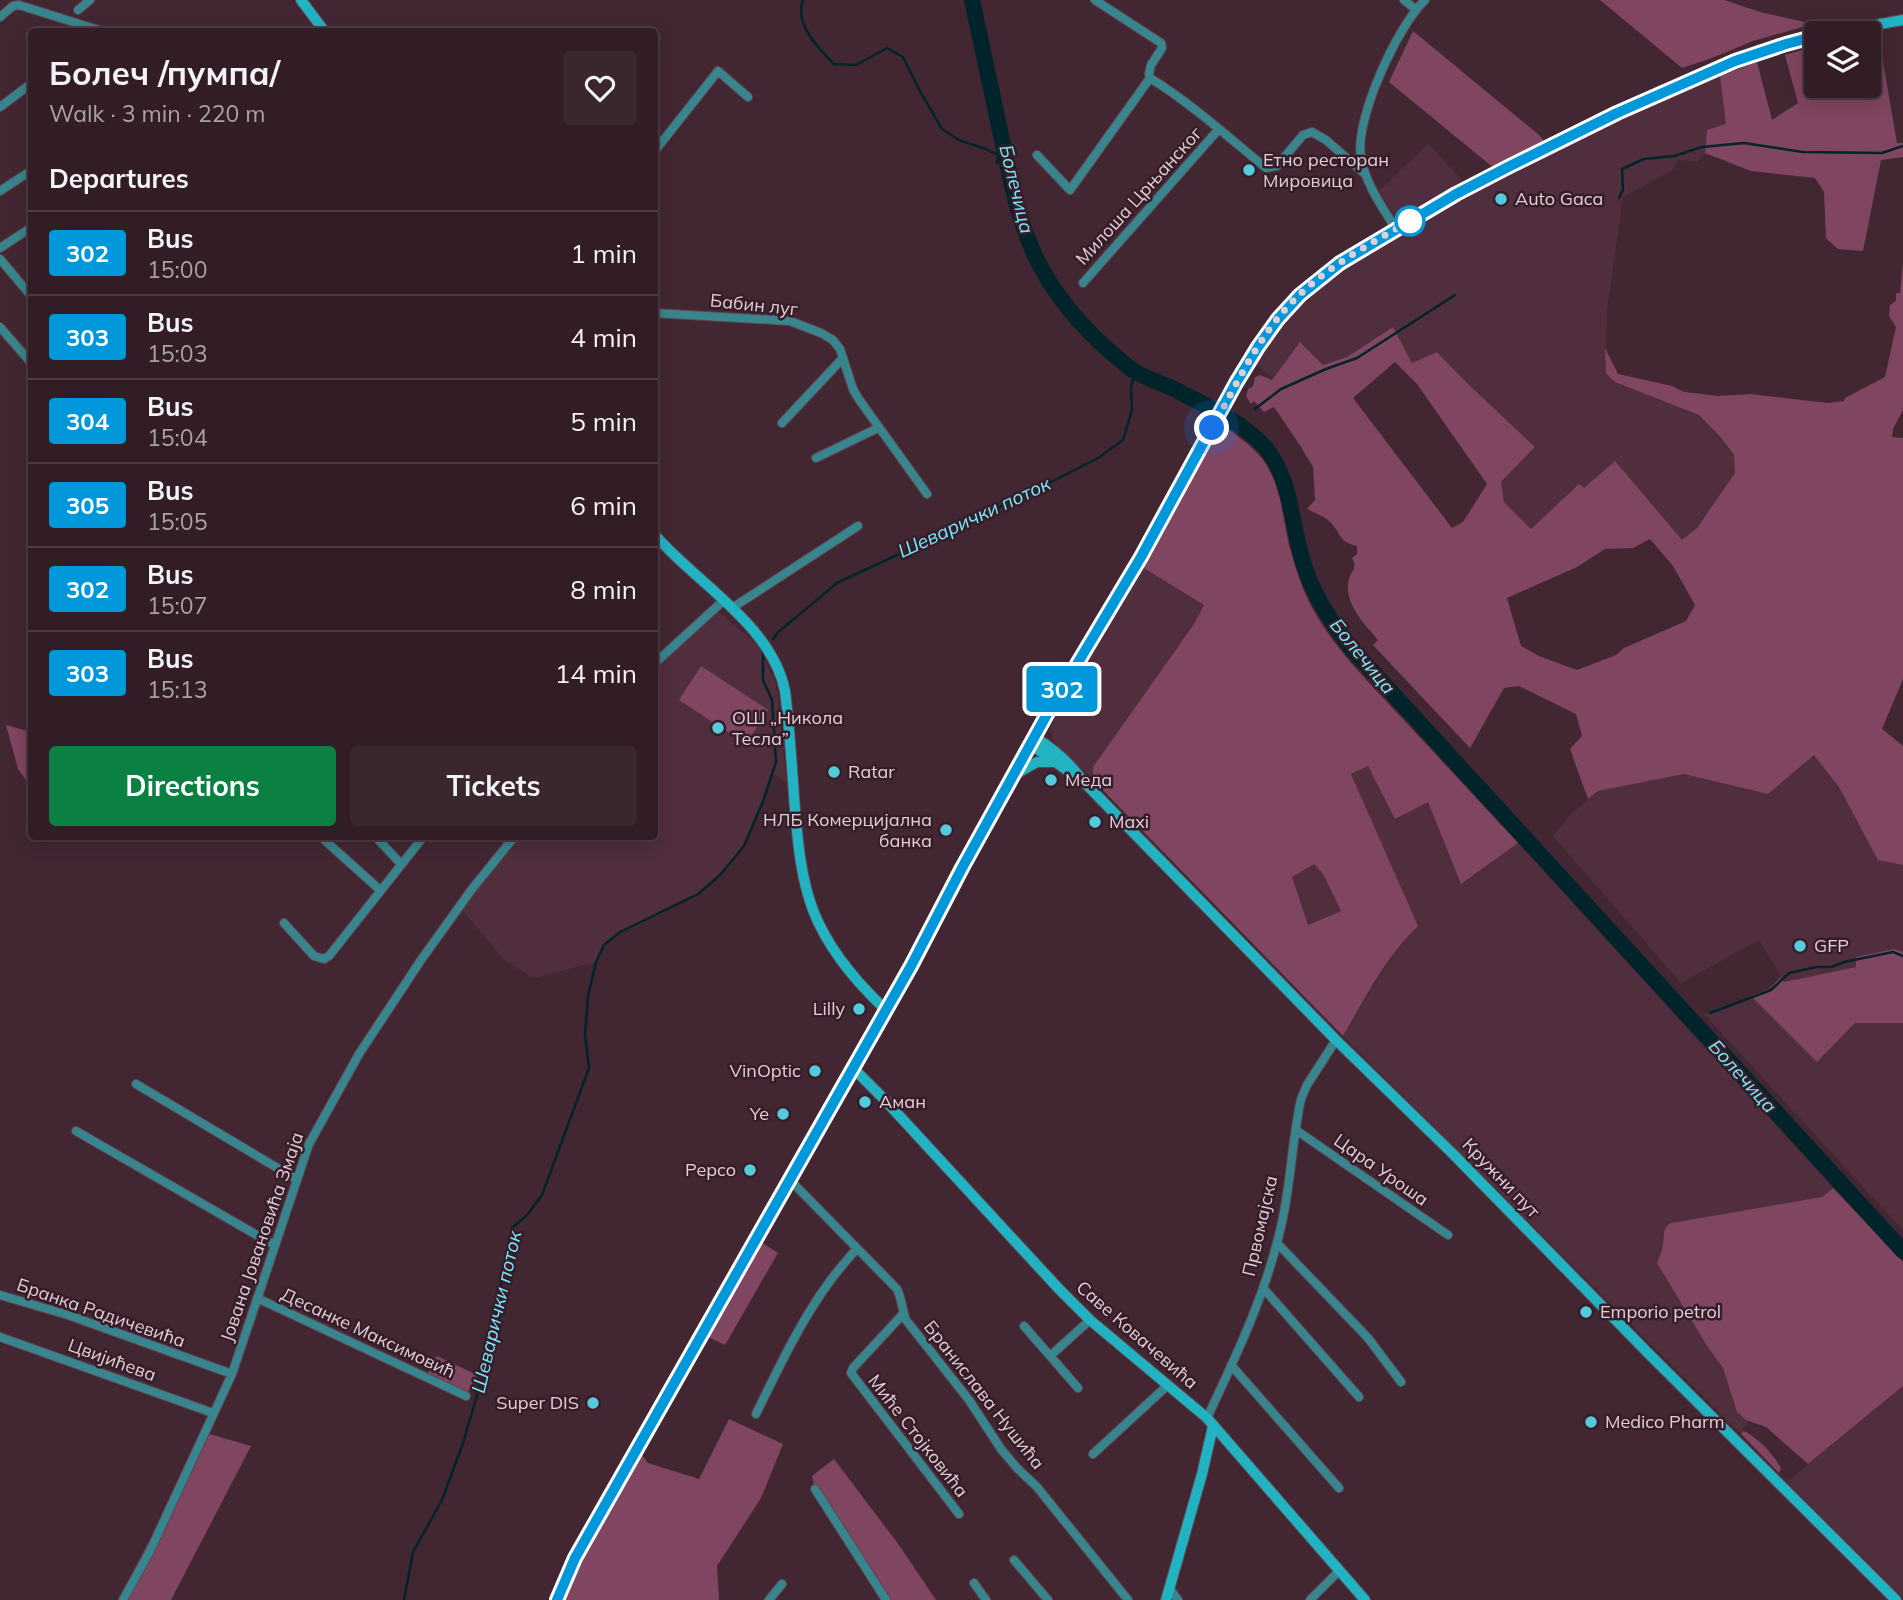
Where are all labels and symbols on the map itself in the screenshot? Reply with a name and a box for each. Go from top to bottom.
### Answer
street label: Милоша Црњанског [1070,122,1207,270]
water label: Болечица [994,142,1040,236]
place label: Етно ресторан Мировица [1263,148,1389,192]
marker: Етно ресторан Мировица [1241,162,1257,178]
place label: Auto Gaca [1515,187,1603,210]
marker: Auto Gaca [1493,191,1509,207]
unlabelled marker [1395,206,1425,236]
street label: Бабин луг [709,288,799,321]
your location [1194,410,1229,445]
water label: Шеварички поток [894,471,1055,563]
water label: Болечица [1325,613,1401,699]
line badge: 302 [1022,666,1102,712]
place label: ОШ „Никола Тесла” [732,706,843,750]
marker: ОШ „Никола Тесла” [710,720,726,736]
place label: Ratar [848,760,895,783]
marker: Ratar [826,764,842,780]
place label: Меда [1065,768,1112,791]
marker: Меда [1043,772,1059,788]
place label: НЛБ Комерцијална банка [763,808,932,852]
place label: Maxi [1109,810,1149,833]
marker: Maxi [1087,814,1103,830]
marker: НЛБ Комерцијална банка [938,822,954,838]
place label: GFP [1814,934,1849,957]
marker: GFP [1792,938,1808,954]
place label: Lilly [813,997,845,1020]
marker: Lilly [851,1001,867,1017]
water label: Болечица [1704,1034,1782,1118]
place label: VinOptic [730,1059,801,1082]
marker: VinOptic [807,1063,823,1079]
place label: Аман [879,1090,926,1113]
marker: Аман [857,1094,873,1110]
place label: Ye [749,1102,769,1125]
marker: Ye [775,1106,791,1122]
street label: Јована Јовановића Змаја [215,1129,308,1345]
street label: Цара Уроша [1330,1129,1433,1211]
street label: Кружни пут [1458,1133,1546,1223]
place label: Pepco [685,1158,736,1181]
marker: Pepco [742,1162,758,1178]
street label: Првомајска [1237,1173,1282,1278]
water label: Шеварички поток [466,1228,526,1395]
street label: Бранка Радичевића [14,1273,189,1352]
street label: Саве Ковачевића [1072,1276,1203,1394]
street label: Десанке Максимовић [277,1282,459,1383]
place label: Emporio petrol [1600,1300,1721,1323]
marker: Emporio petrol [1578,1304,1594,1320]
street label: Бранислава Нушића [919,1316,1050,1474]
street label: Цвијићева [65,1333,159,1386]
street label: Миће Стојковића [863,1370,973,1502]
place label: Super DIS [496,1391,579,1414]
marker: Super DIS [585,1395,601,1411]
place label: Medico Pharm [1605,1410,1724,1433]
marker: Medico Pharm [1583,1414,1599,1430]

